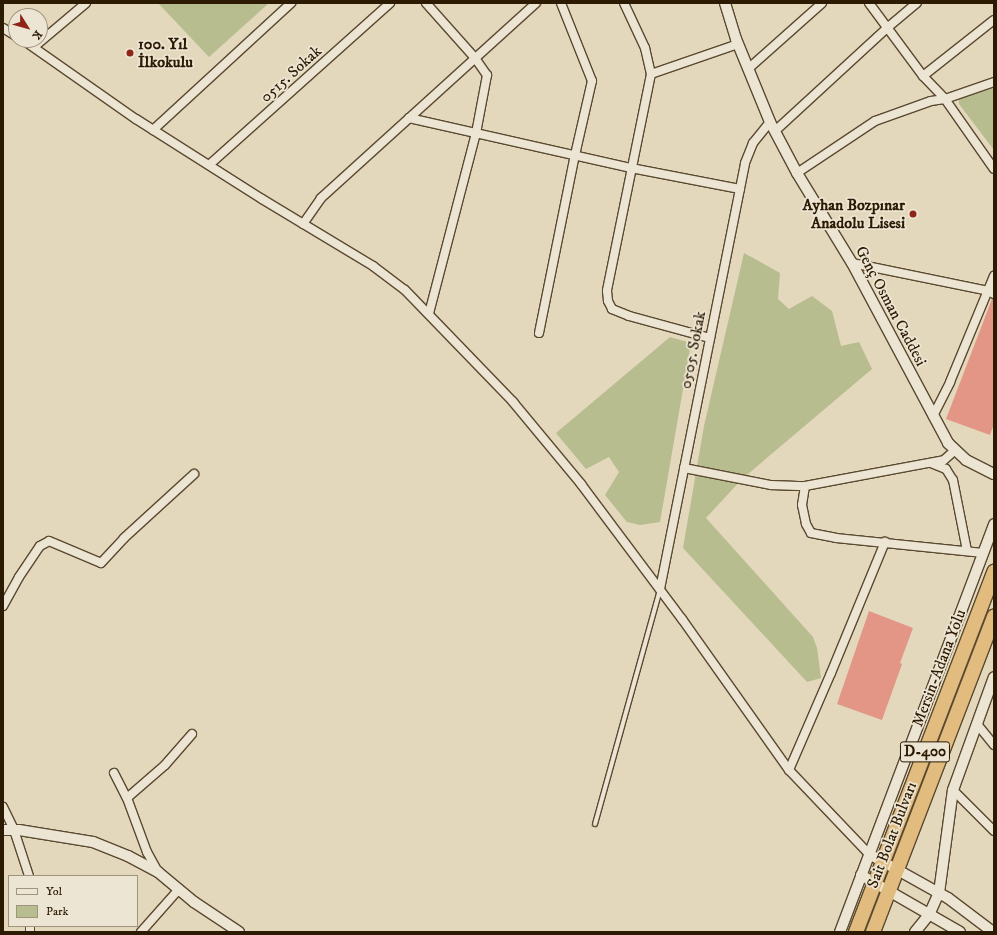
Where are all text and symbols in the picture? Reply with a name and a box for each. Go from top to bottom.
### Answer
north arrow [8,8,48,48]
text: K [29,27,45,42]
place label: 100. Yıl İlkokulu [138,34,193,72]
street label: 0515. Sokak [256,42,326,106]
marker: 100. Yıl İlkokulu [125,48,135,58]
place label: Ayhan Bozpınar Anadolu Lisesi [803,195,905,233]
marker: Ayhan Bozpınar Anadolu Lisesi [908,209,918,219]
street label: Genç Osman Caddesi [851,243,931,369]
street label: 0505. Sokak [676,310,710,390]
street label: Mersin-Adana Yolu [908,607,970,729]
road number: D-400 [899,739,951,765]
street label: Sait Bolat Bulvarı [863,779,921,891]
legend [8,875,138,927]
text: Yol [46,884,62,899]
text: Park [46,904,68,919]

